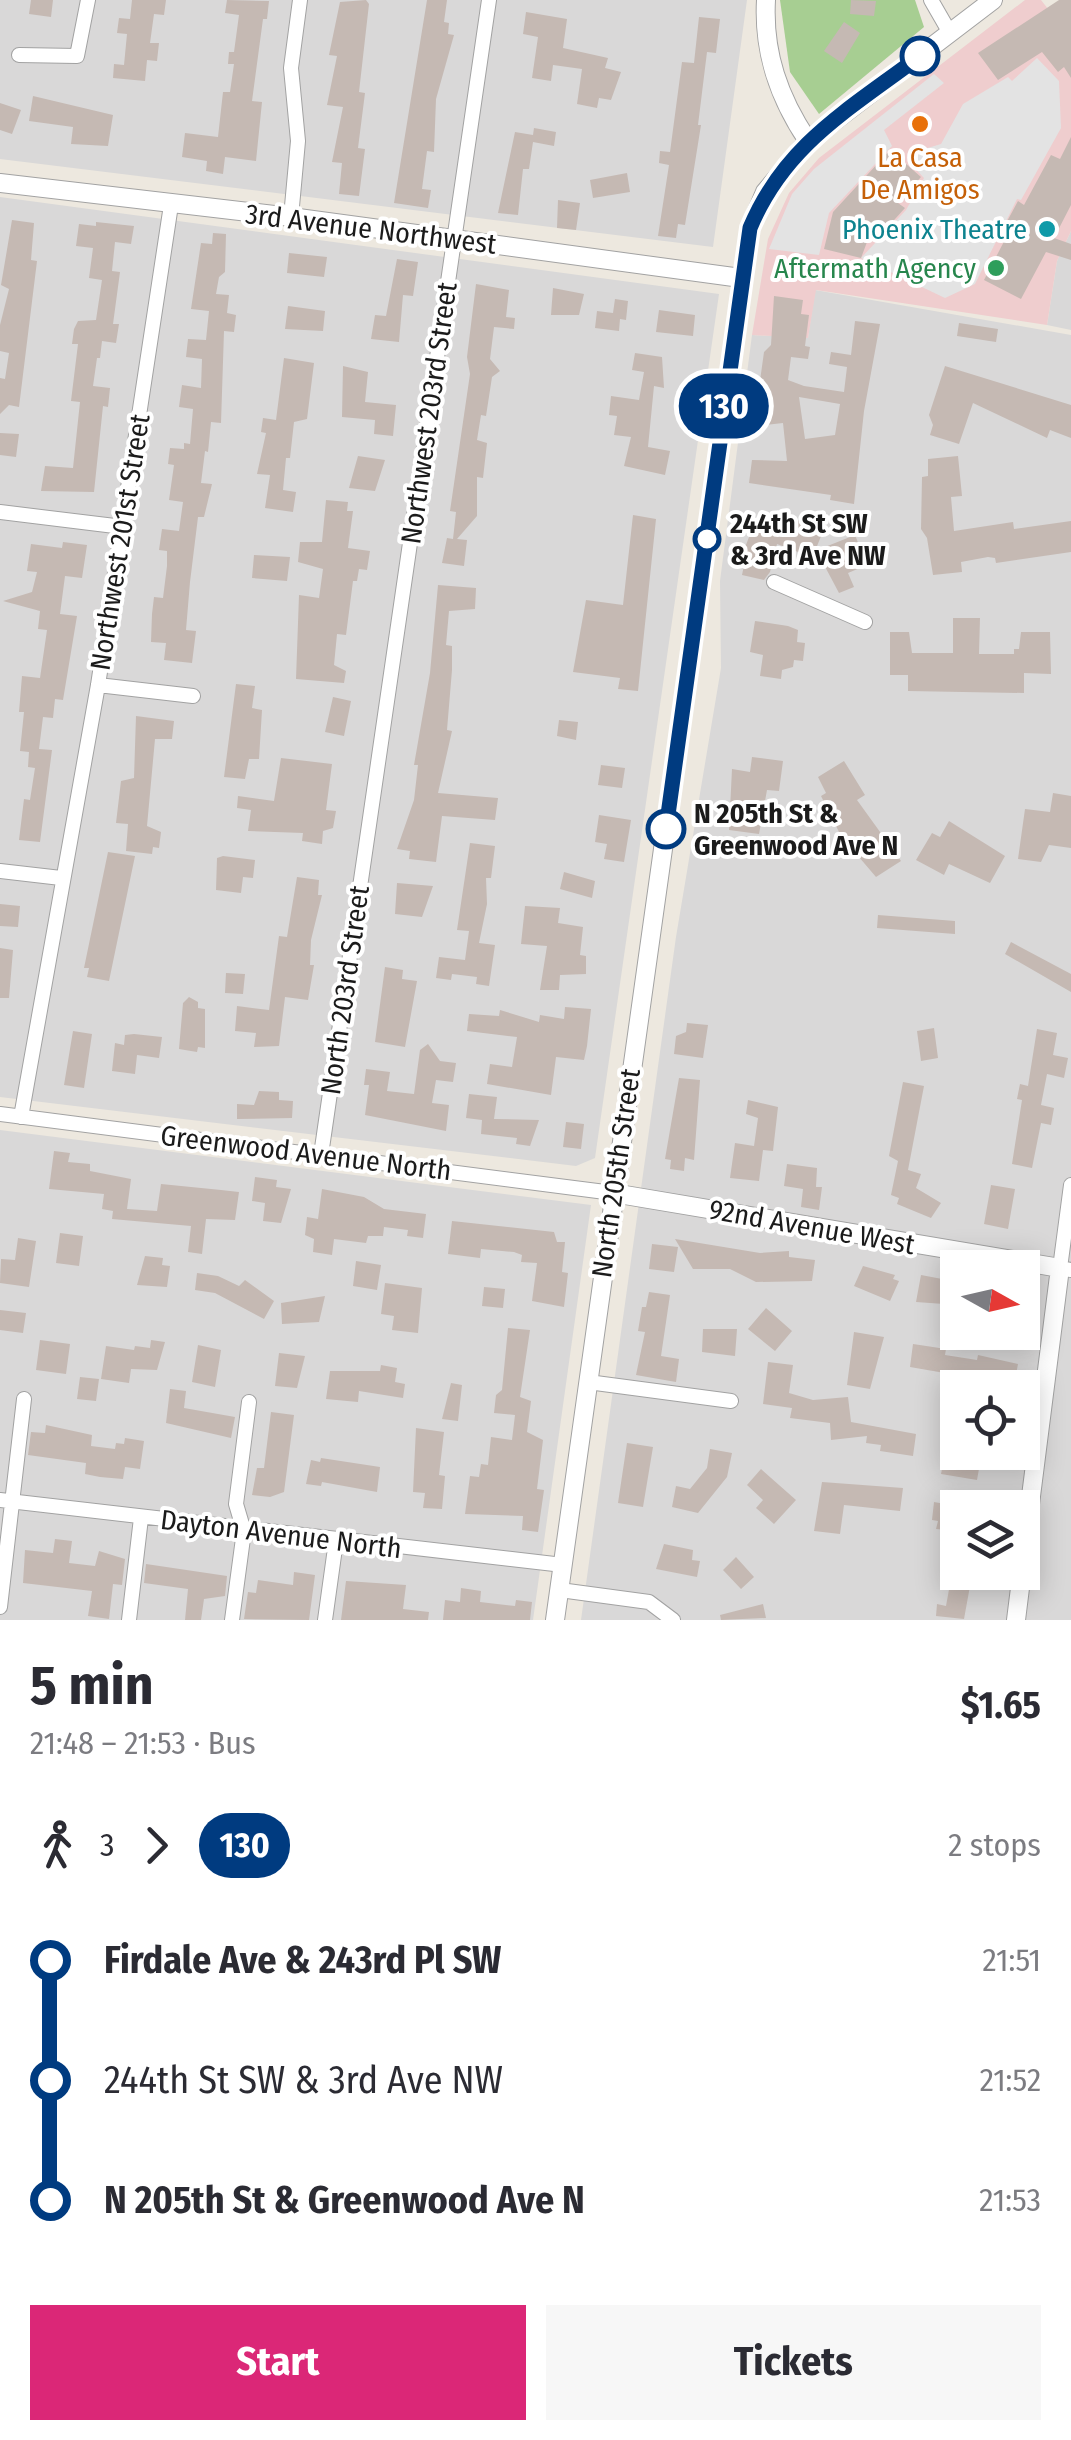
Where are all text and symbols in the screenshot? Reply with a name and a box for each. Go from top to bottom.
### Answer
unlabelled marker [901,37,939,75]
marker: La Casa De Amigos [909,113,931,135]
place label: La Casa De Amigos [860,141,980,206]
street label: 3rd Avenue Northwest [244,197,499,261]
place label: Phoenix Theatre [842,213,1027,246]
marker: Phoenix Theatre [1036,218,1058,240]
place label: Aftermath Agency [774,252,977,285]
marker: Aftermath Agency [985,257,1007,279]
street label: Northwest 203rd Street [394,279,464,546]
line badge: 130 [666,374,782,438]
text: 130 [699,385,749,427]
street label: Northwest 201st Street [83,411,157,672]
place label: 244th St SW & 3rd Ave NW [729,507,886,572]
marker: 244th St SW & 3rd Ave NW [694,526,720,552]
place label: N 205th St & Greenwood Ave N [694,797,898,862]
marker: N 205th St & Greenwood Ave N [647,810,685,848]
street label: North 203rd Street [314,883,376,1097]
street label: North 205th Street [585,1065,647,1280]
street label: Greenwood Avenue North [159,1119,453,1187]
street label: 92nd Avenue West [707,1193,918,1261]
north arrow [940,1250,1040,1350]
map controls [940,1250,1040,1590]
button: locate [940,1370,1040,1470]
button: layers [940,1490,1040,1590]
street label: Dayton Avenue North [159,1503,403,1565]
text: 5 min [30,1653,153,1719]
text: $1.65 [961,1682,1041,1728]
text: 21:48 – 21:53 · Bus [30,1724,256,1762]
icon: walk [30,1818,85,1873]
icon: forward [129,1818,184,1873]
text: 130 [219,1824,270,1866]
text: 3 [100,1826,114,1864]
text: 2 stops [948,1826,1041,1864]
text: Firdale Ave & 243rd Pl SW [104,1937,501,1983]
text: 21:51 [983,1941,1041,1979]
text: 244th St SW & 3rd Ave NW [104,2057,503,2103]
text: 21:52 [980,2061,1041,2099]
text: N 205th St & Greenwood Ave N [104,2177,585,2223]
text: 21:53 [979,2181,1041,2219]
button: Start [30,2305,526,2420]
button: Tickets [546,2305,1041,2420]

